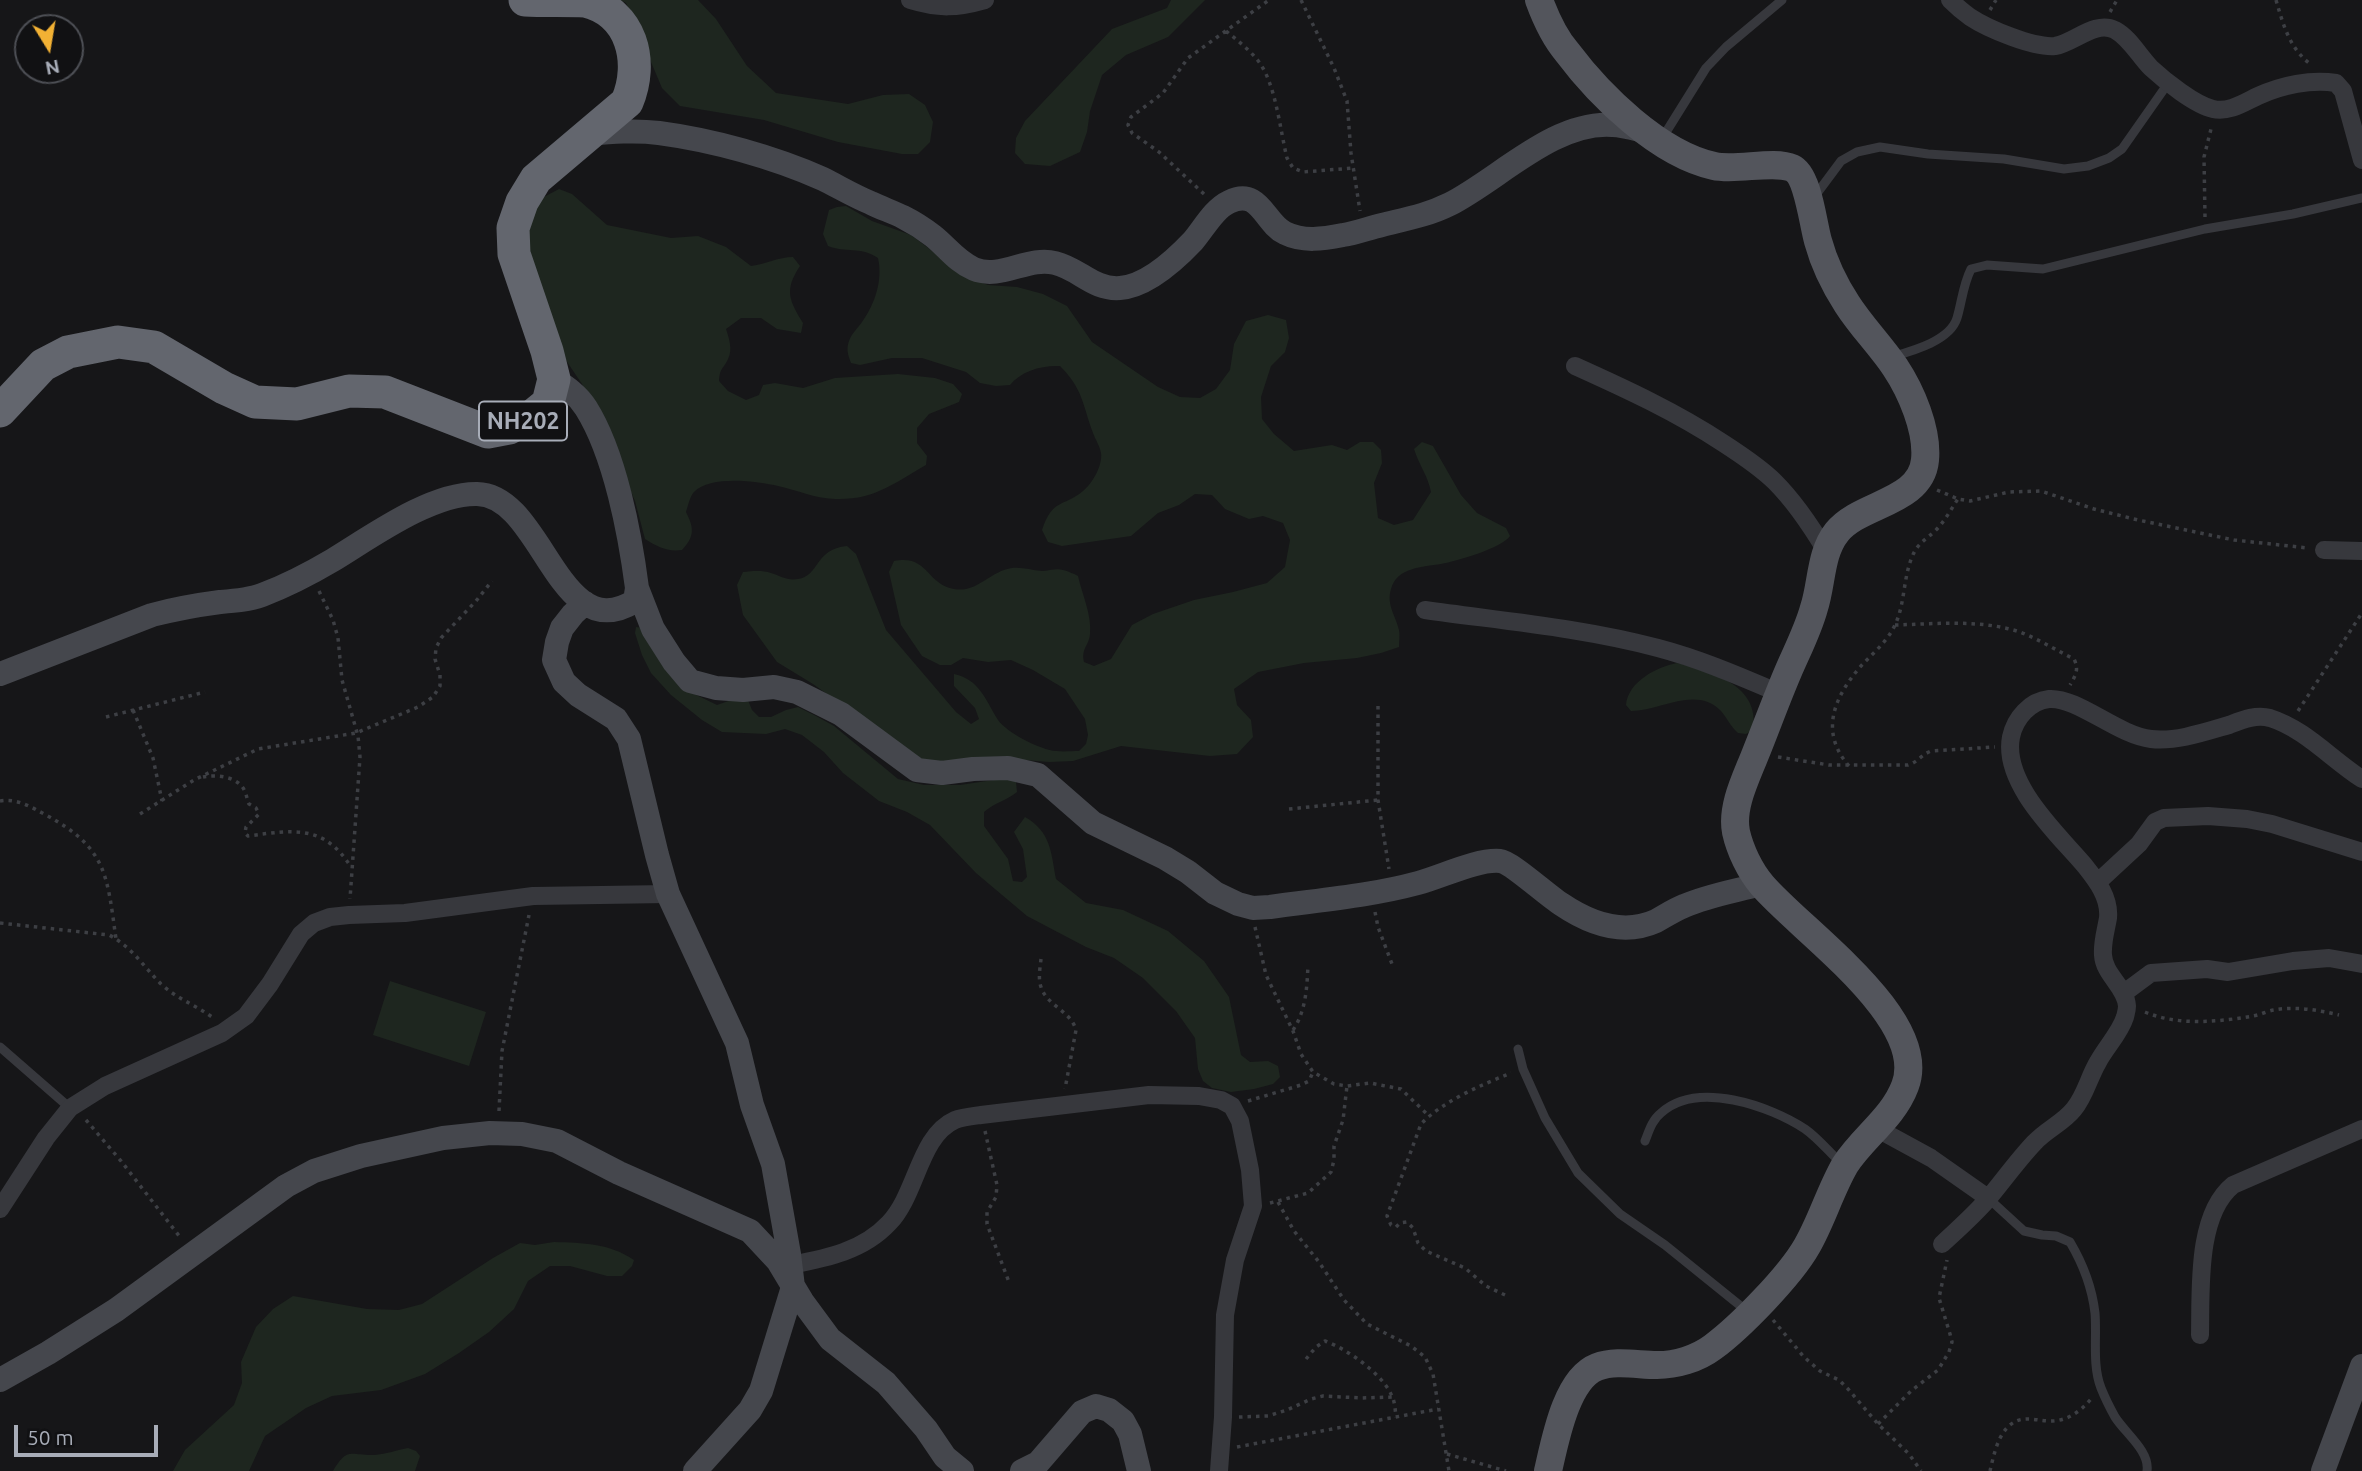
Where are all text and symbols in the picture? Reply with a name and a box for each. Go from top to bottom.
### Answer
north arrow [14,14,84,84]
text: N [44,55,62,80]
road number: NH202 [479,402,567,440]
scale bar [18,1412,161,1456]
text: 50 m [27,1425,74,1449]

